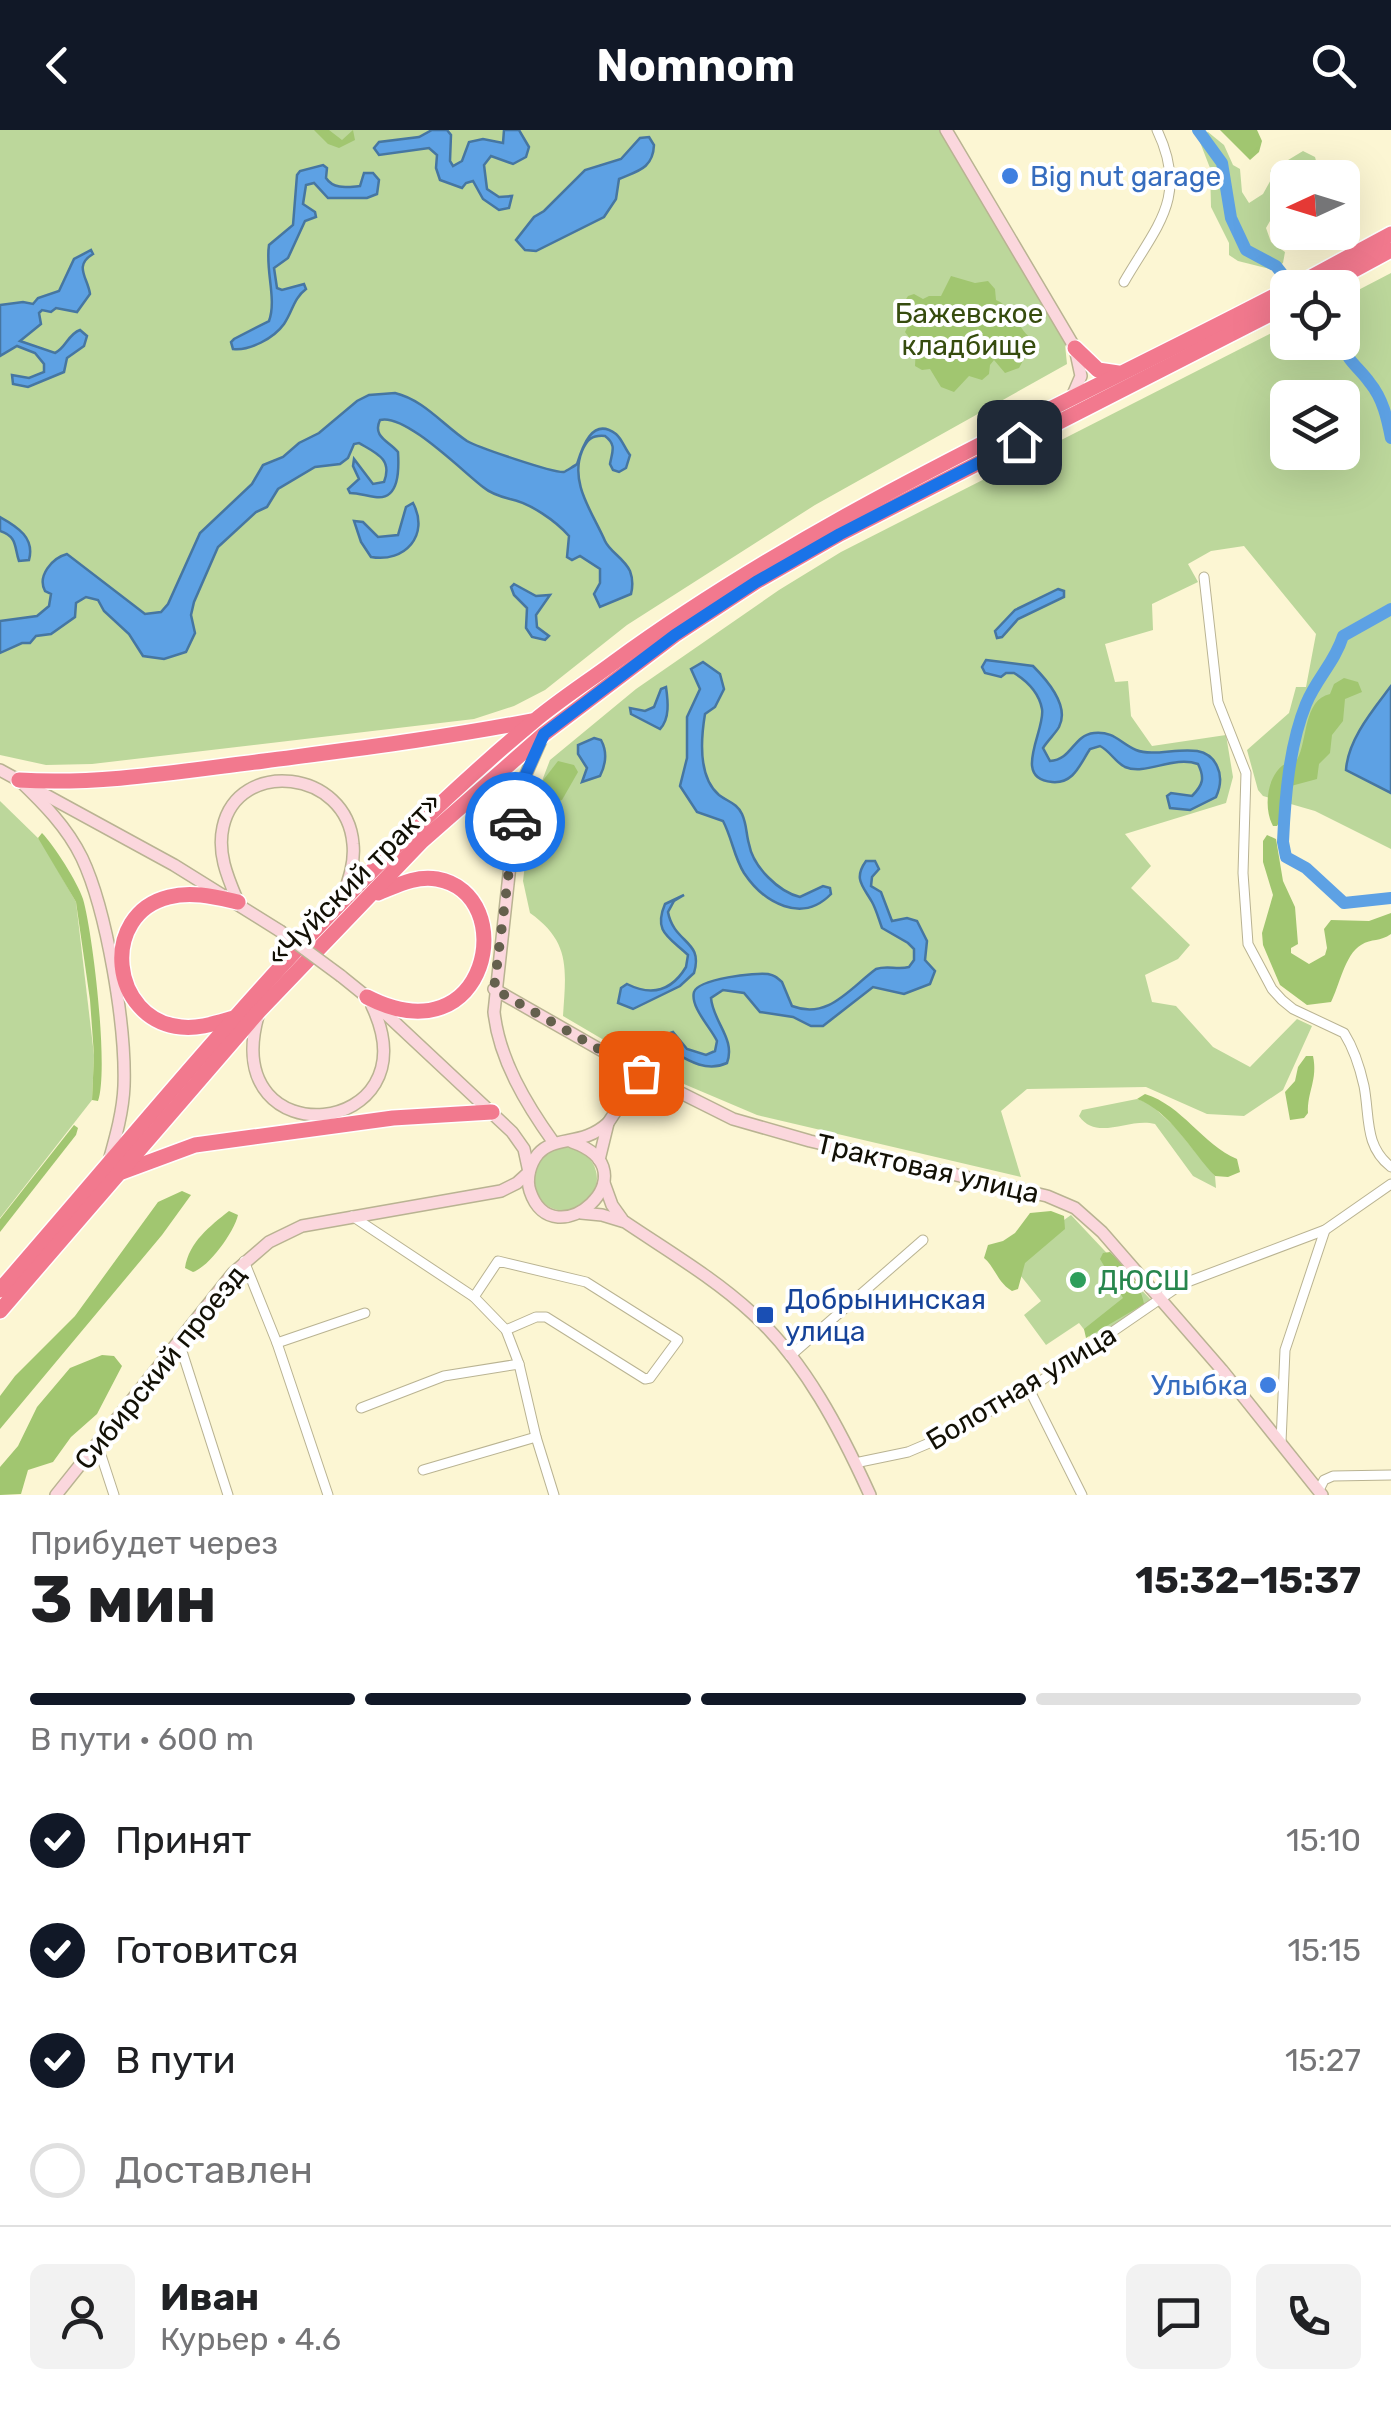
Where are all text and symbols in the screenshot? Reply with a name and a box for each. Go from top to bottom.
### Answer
icon: back [30,38,85,93]
icon: search [1306,38,1361,93]
text: Nomnom [596,39,795,92]
place label: Big nut garage [1030,160,1221,193]
north arrow [1270,160,1360,250]
map controls [1270,160,1360,470]
marker: Big nut garage [999,165,1021,187]
button: locate [1270,270,1360,360]
park label: Бажевское кладбище [895,297,1043,362]
button: layers [1270,380,1360,470]
pin [977,400,1062,485]
icon: home [992,415,1047,470]
courier [465,772,565,872]
street label: «Чуйский тракт» [261,786,448,973]
icon: car [488,795,543,850]
pin [599,1031,684,1116]
icon: bag [614,1046,669,1101]
street label: Трактовая улица [813,1127,1042,1210]
street label: Сибирский проезд [68,1259,253,1476]
place label: ДЮСШ [1098,1264,1190,1297]
marker: ДЮСШ [1067,1269,1089,1291]
place label: Добрынинская улица [785,1283,986,1348]
marker: Добрынинская улица [754,1304,776,1326]
street label: Болотная улица [920,1318,1122,1457]
place label: Улыбка [1151,1369,1248,1402]
marker: Улыбка [1257,1374,1279,1396]
text: Прибудет через [30,1524,278,1562]
text: 15:32–15:37 [1135,1557,1361,1603]
text: 3 мин [30,1561,217,1638]
text: В пути · 600 m [30,1720,254,1758]
icon: check [30,1813,85,1868]
text: Принят [115,1817,251,1863]
text: 15:10 [1286,1821,1361,1859]
icon: check [30,1923,85,1978]
text: Готовится [115,1927,299,1973]
text: 15:15 [1287,1931,1361,1969]
icon: check [30,2033,85,2088]
text: В пути [115,2037,236,2083]
text: 15:27 [1285,2041,1361,2079]
text: Доставлен [115,2147,313,2193]
button: person [30,2264,135,2369]
button: chat [1126,2264,1231,2369]
button: phone [1256,2264,1361,2369]
text: Иван [160,2274,259,2320]
text: Курьер · 4.6 [160,2320,341,2358]

